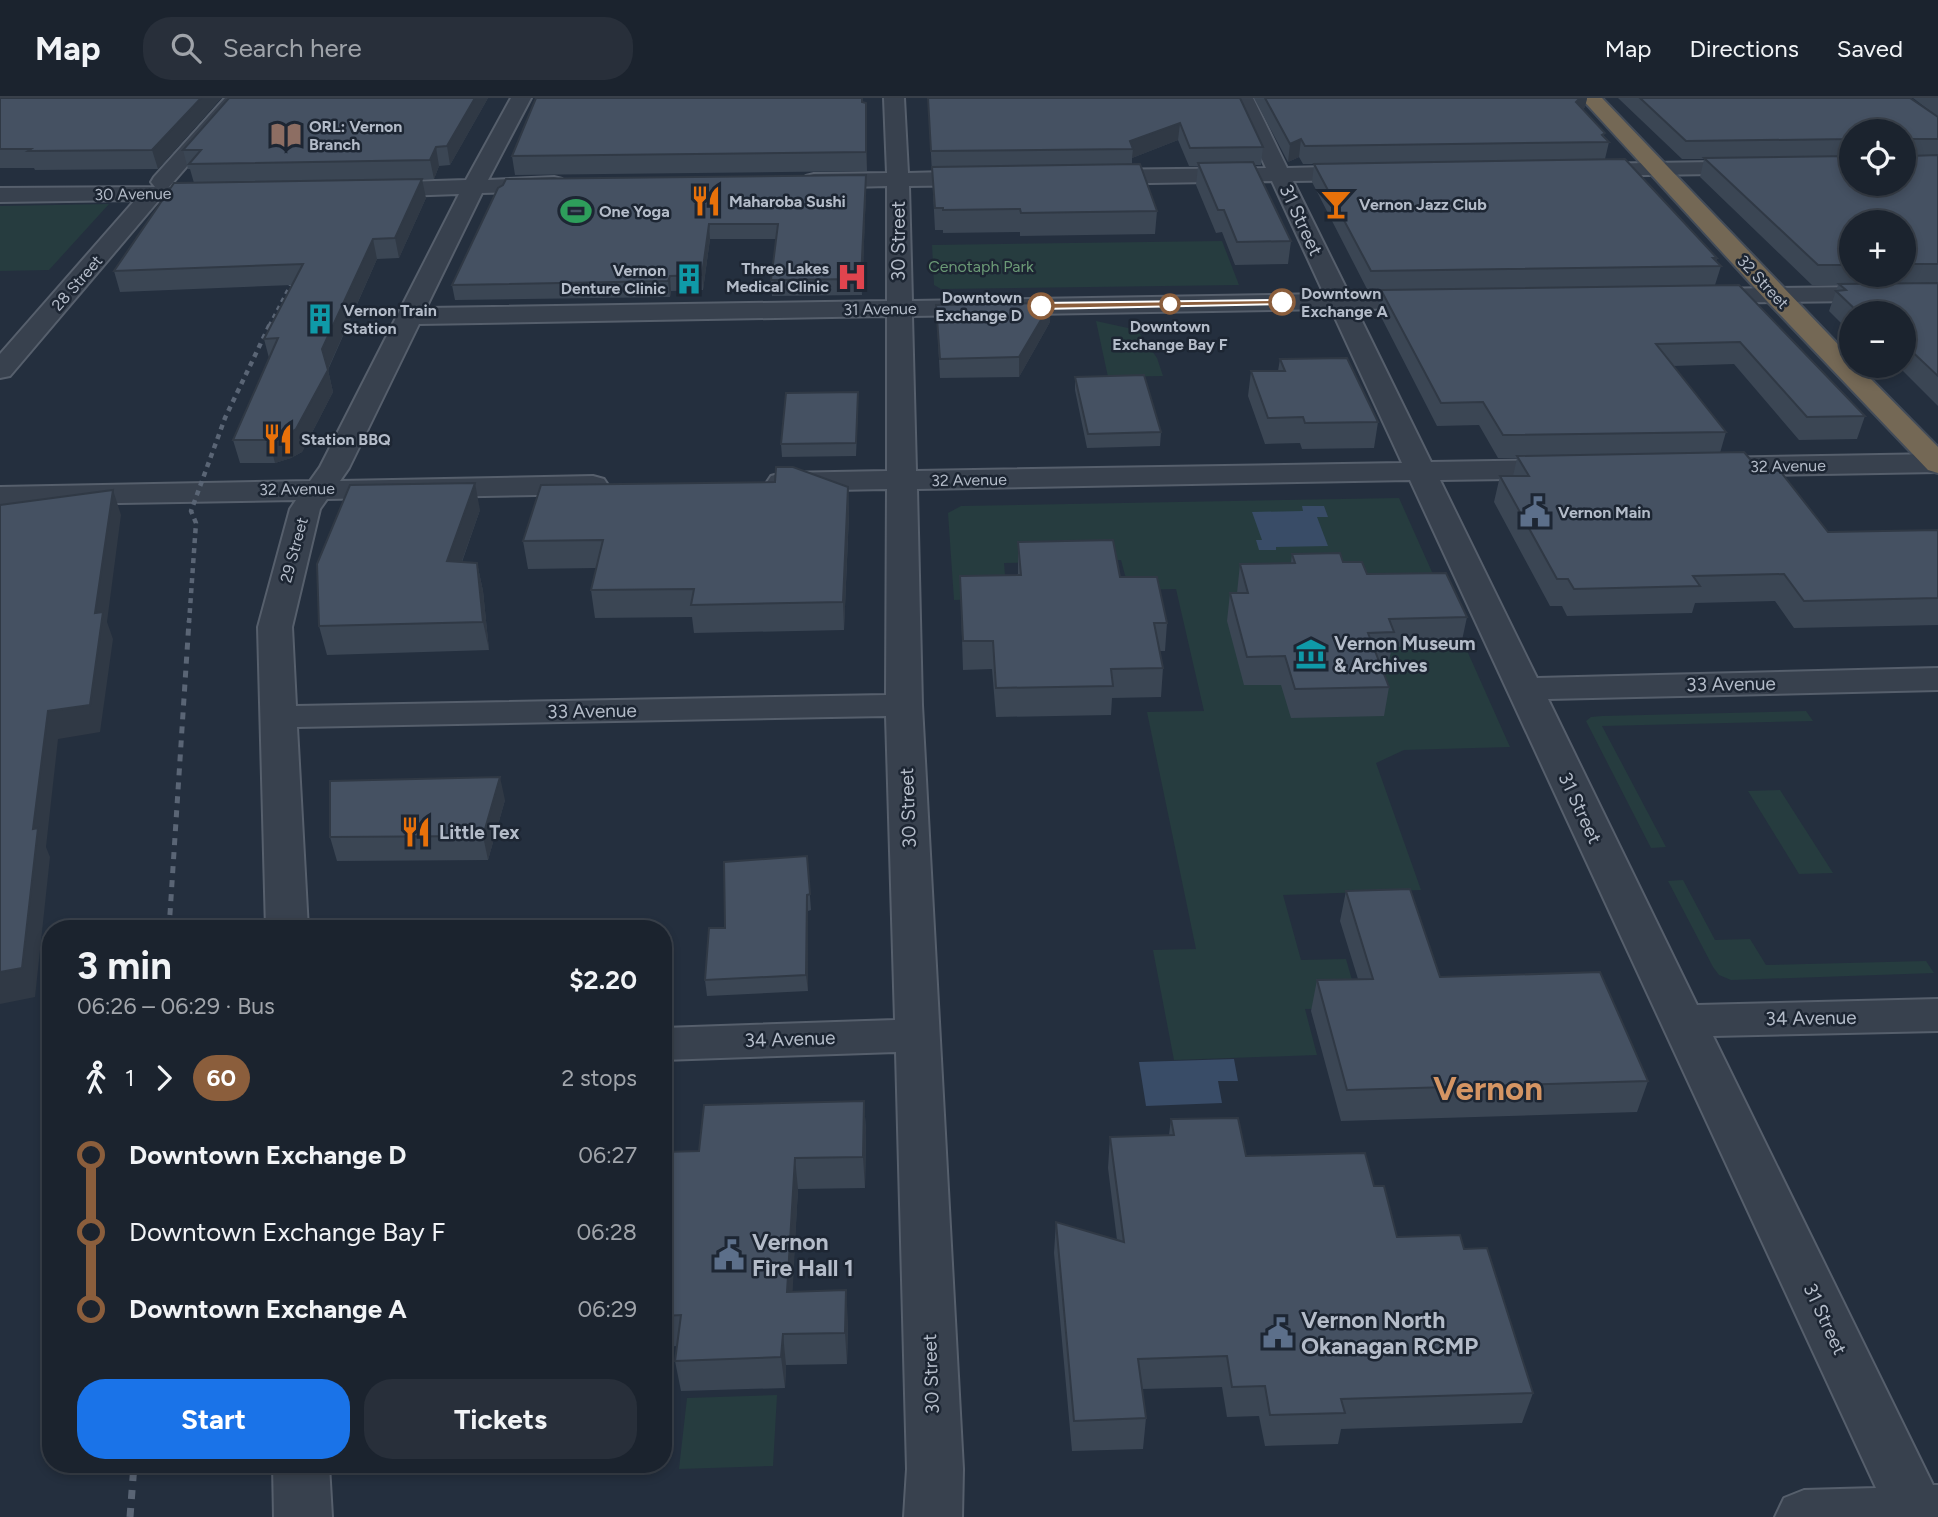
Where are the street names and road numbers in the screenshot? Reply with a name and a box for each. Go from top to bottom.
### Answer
street label: 31 Street [1275,181,1327,259]
street label: 30 Avenue [94,184,172,204]
street label: 30 Street [887,201,910,281]
street label: 28 Street [48,251,106,315]
street label: 32 Street [1733,251,1793,313]
street label: 31 Avenue [843,299,917,319]
street label: 32 Avenue [1750,456,1826,476]
street label: 32 Avenue [931,470,1007,490]
street label: 32 Avenue [259,479,335,499]
street label: 29 Street [276,515,312,585]
street label: 33 Avenue [1686,672,1776,696]
street label: 33 Avenue [547,699,637,723]
street label: 30 Street [895,767,921,849]
street label: 31 Street [1554,769,1606,847]
street label: 34 Avenue [1765,1006,1857,1030]
street label: 34 Avenue [744,1026,836,1052]
street label: 31 Street [1799,1280,1851,1358]
street label: 30 Street [918,1333,944,1415]

